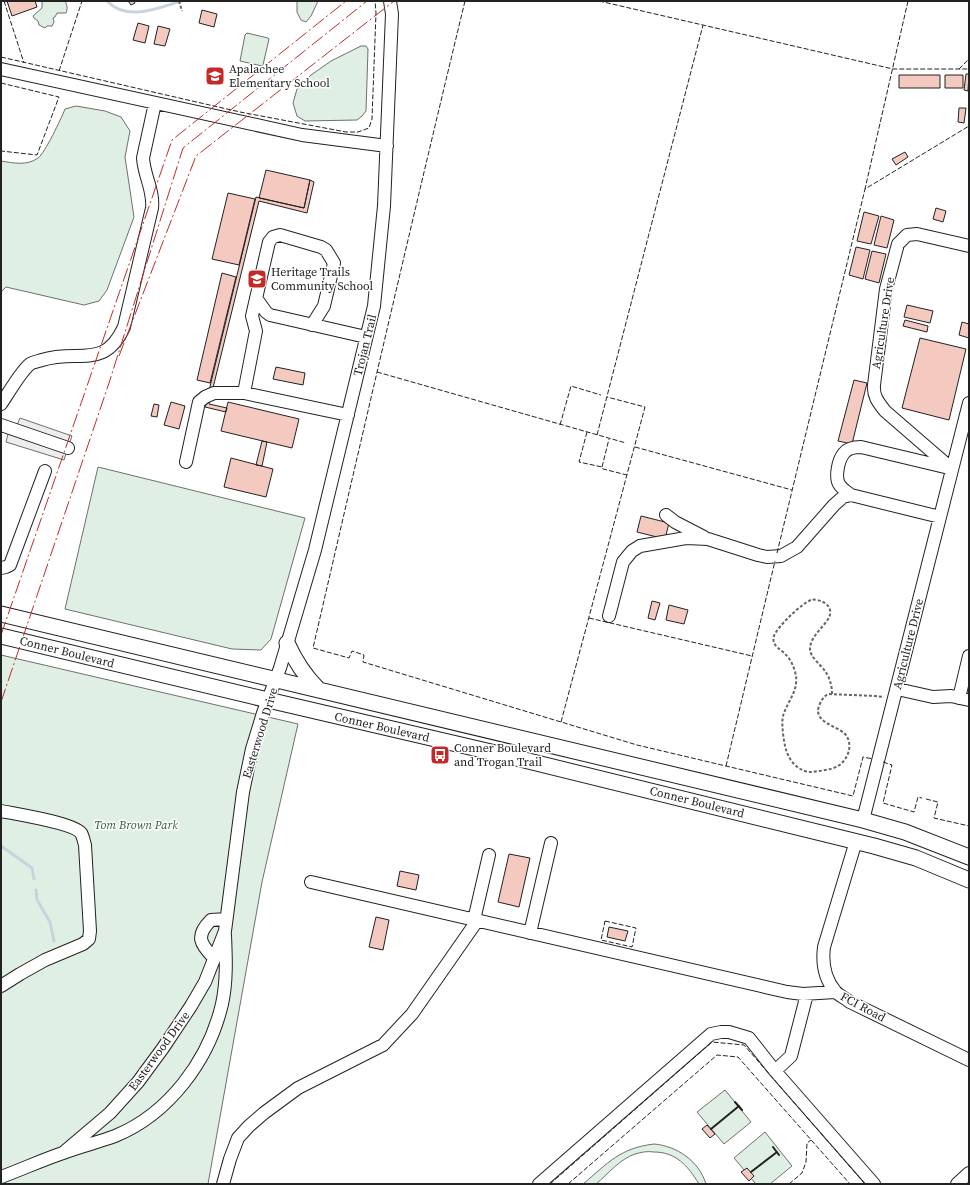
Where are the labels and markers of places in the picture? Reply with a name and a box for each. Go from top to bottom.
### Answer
place label: Apalachee Elementary School [229,61,330,91]
school or university icon: Apalachee Elementary School [204,65,226,87]
place label: Heritage Trails Community School [271,264,374,294]
school or university icon: Heritage Trails Community School [246,268,268,290]
place label: Conner Boulevard and Trogan Trail [454,740,551,770]
bus stop icon: Conner Boulevard and Trogan Trail [429,744,451,766]

